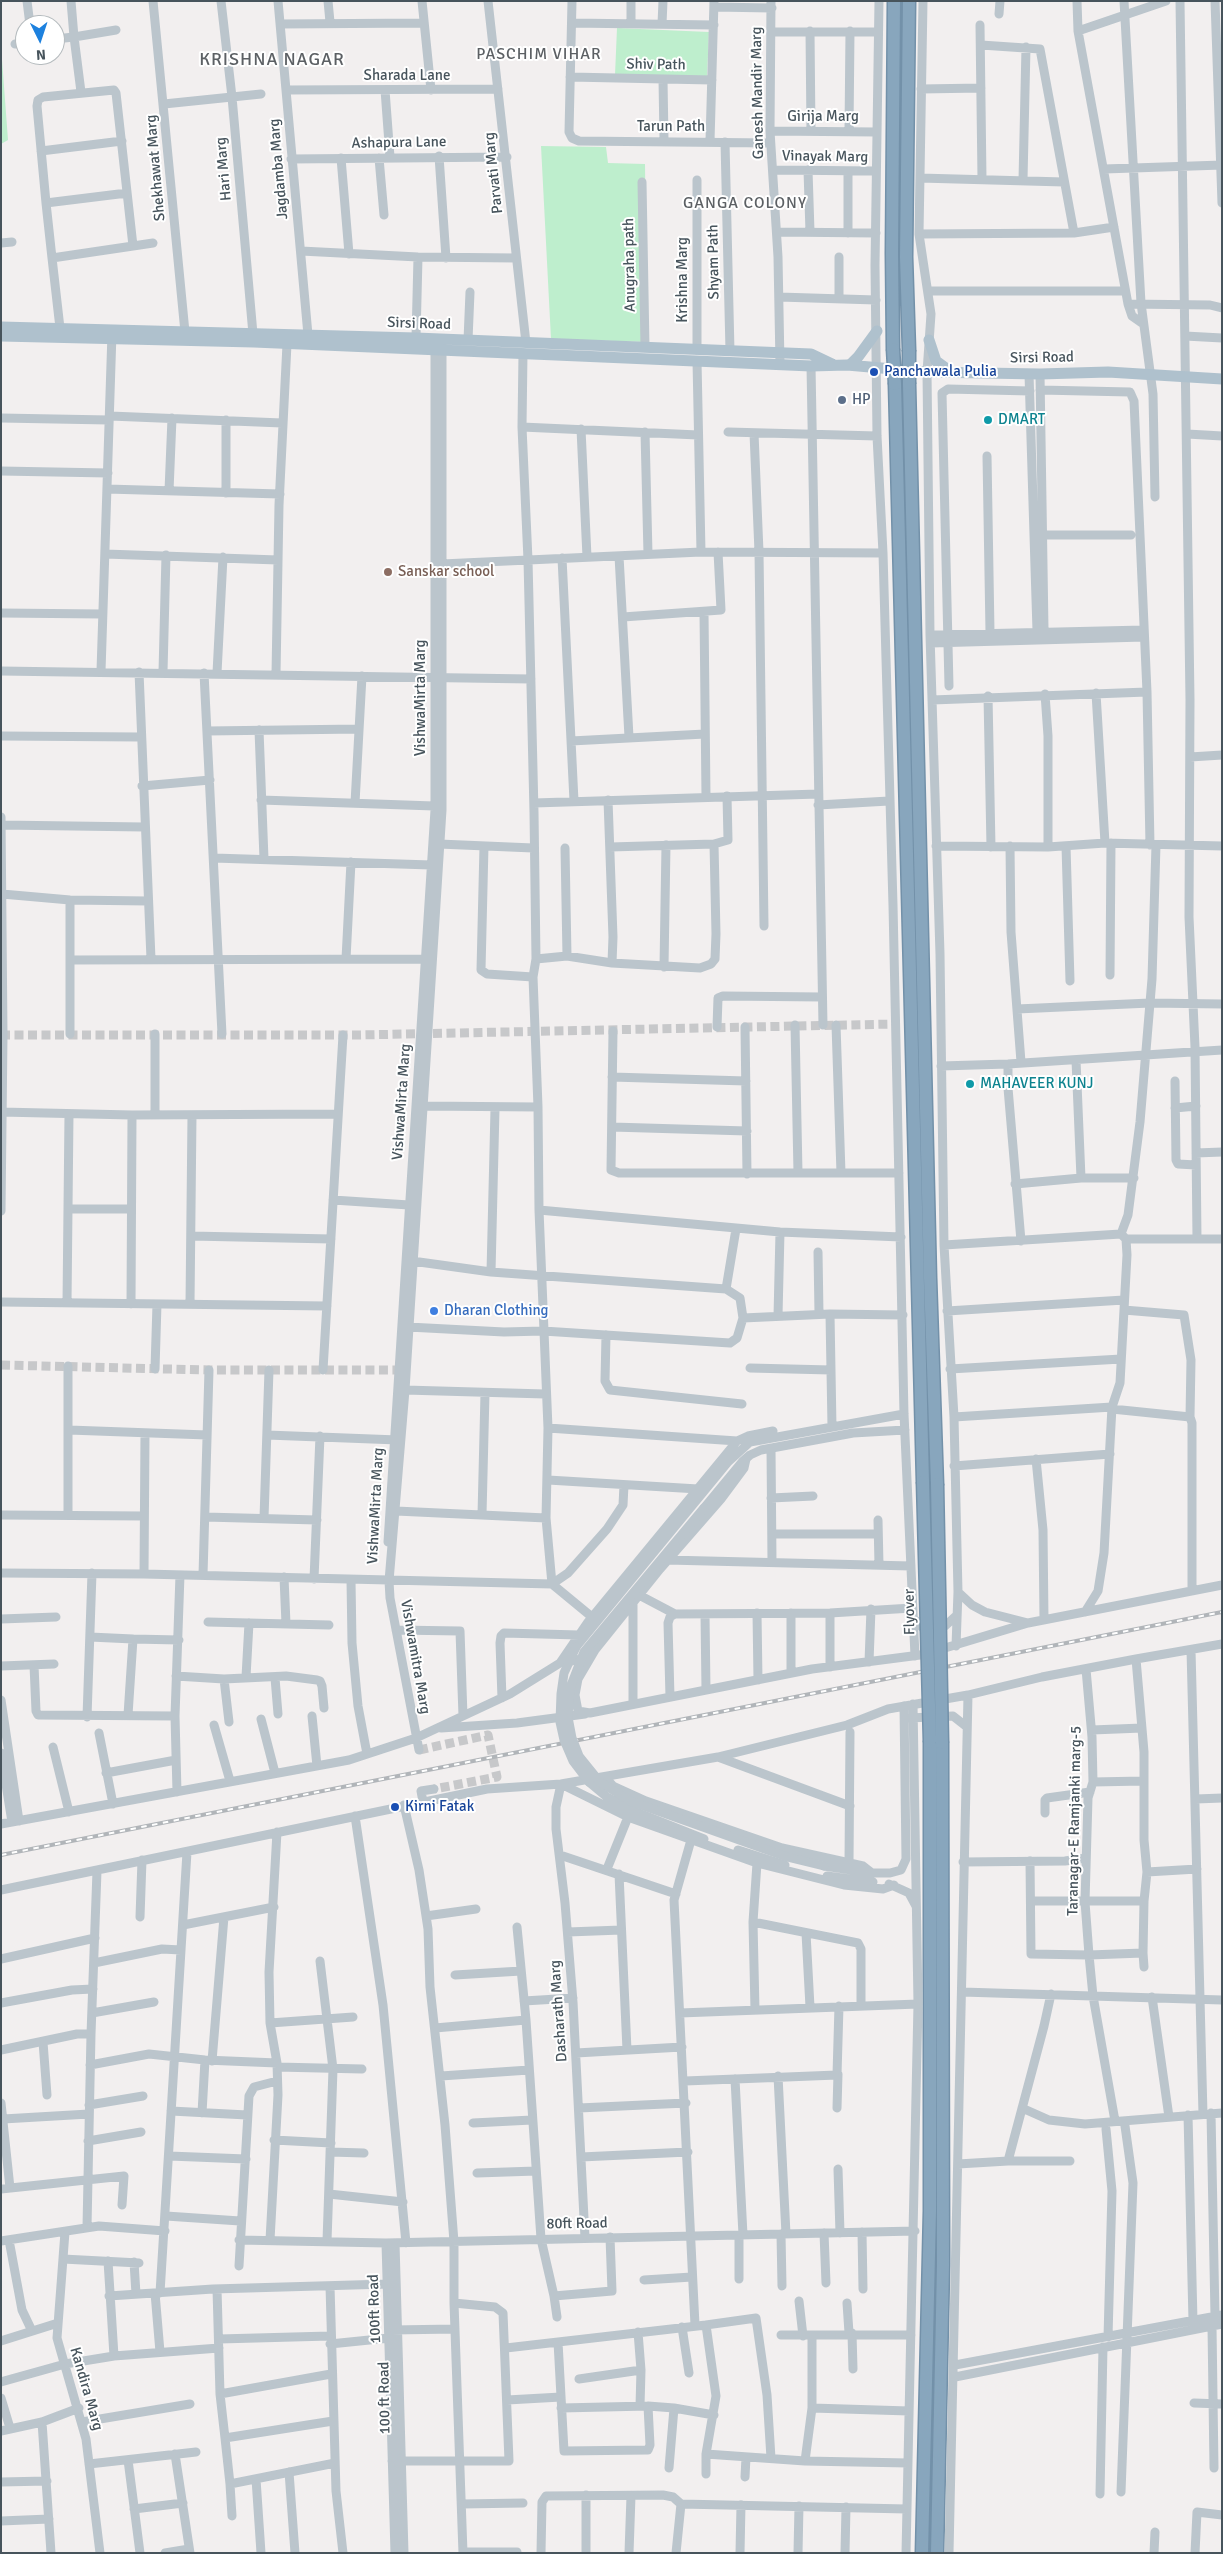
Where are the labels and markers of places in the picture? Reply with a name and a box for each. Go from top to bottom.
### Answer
place label: Panchawala Pulia [884,363,997,381]
marker: Panchawala Pulia [868,366,880,378]
place label: HP [852,391,871,409]
marker: HP [836,394,848,406]
place label: DMART [998,411,1045,429]
marker: DMART [982,414,994,426]
place label: Sanskar school [398,563,494,581]
marker: Sanskar school [382,566,394,578]
place label: MAHAVEER KUNJ [980,1075,1094,1093]
marker: MAHAVEER KUNJ [964,1078,976,1090]
place label: Dharan Clothing [444,1302,549,1320]
marker: Dharan Clothing [428,1305,440,1317]
place label: Kirni Fatak [405,1798,474,1816]
marker: Kirni Fatak [389,1801,401,1813]

